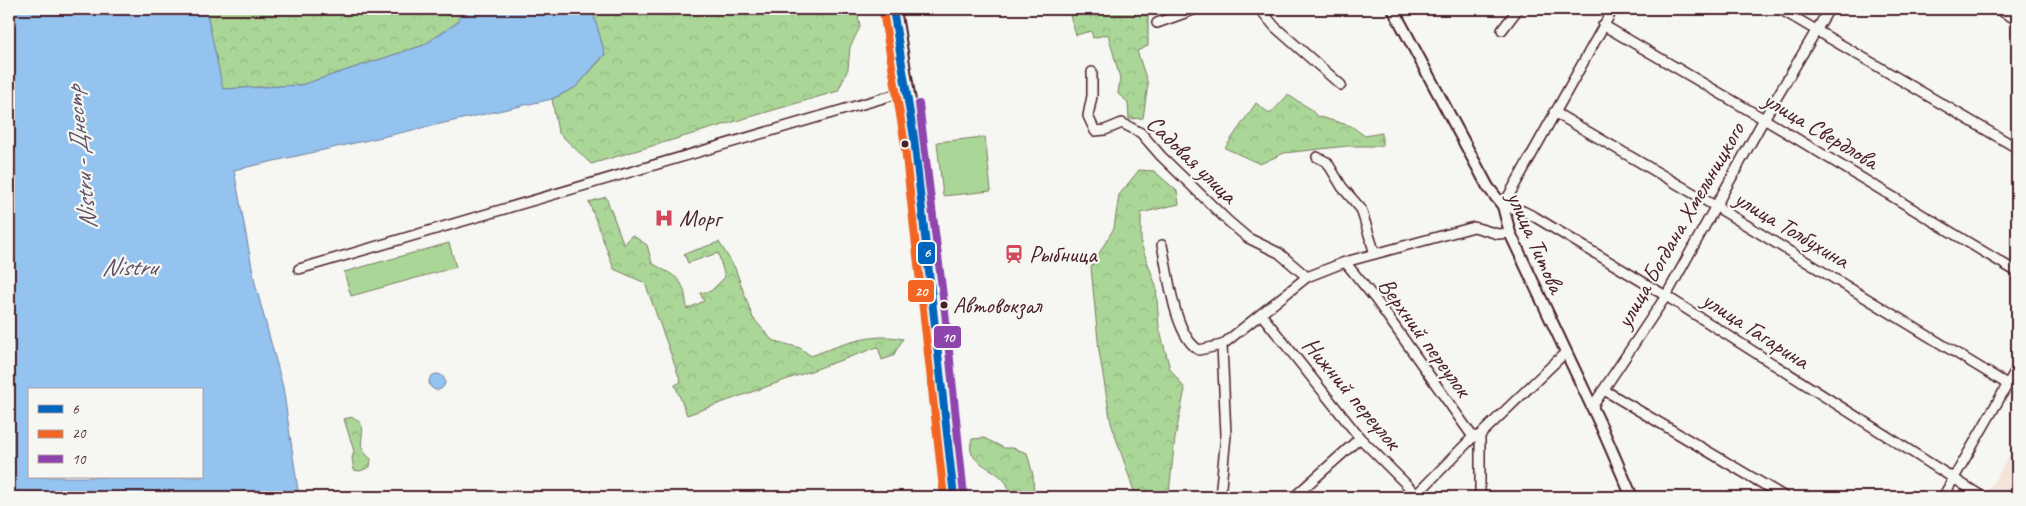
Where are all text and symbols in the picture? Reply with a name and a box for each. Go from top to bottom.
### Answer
water label: Nistru - Днестр [57,81,104,231]
street label: улица Свердлова [1756,83,1886,177]
street label: Садовая улица [1140,108,1245,211]
street label: улица Богдана Хмельницкого [1608,116,1752,335]
unlabelled marker [900,139,910,149]
street label: улица Толбухина [1727,182,1856,276]
street label: улица Титова [1499,185,1573,300]
place label: Морг [679,203,724,233]
hospital icon: Морг [653,207,675,229]
place label: Рыбница [1029,239,1098,269]
line badge: 6 [917,241,936,265]
station icon: Рыбница [1003,243,1025,265]
text: 6 [924,244,932,261]
water label: Nistru [101,251,160,283]
street label: Верхний переулок [1372,271,1480,404]
line badge: 20 [907,279,935,303]
text: 20 [915,283,929,300]
street label: улица Гагарина [1695,283,1816,376]
place label: Автовокзал [953,291,1043,320]
marker: Автовокзал [939,300,949,310]
line badge: 10 [933,325,962,349]
text: 10 [942,329,956,346]
street label: Нижний переулок [1296,331,1409,457]
legend [28,388,202,478]
text: 6 [72,400,80,419]
text: 20 [72,424,87,443]
text: 10 [72,450,87,469]

